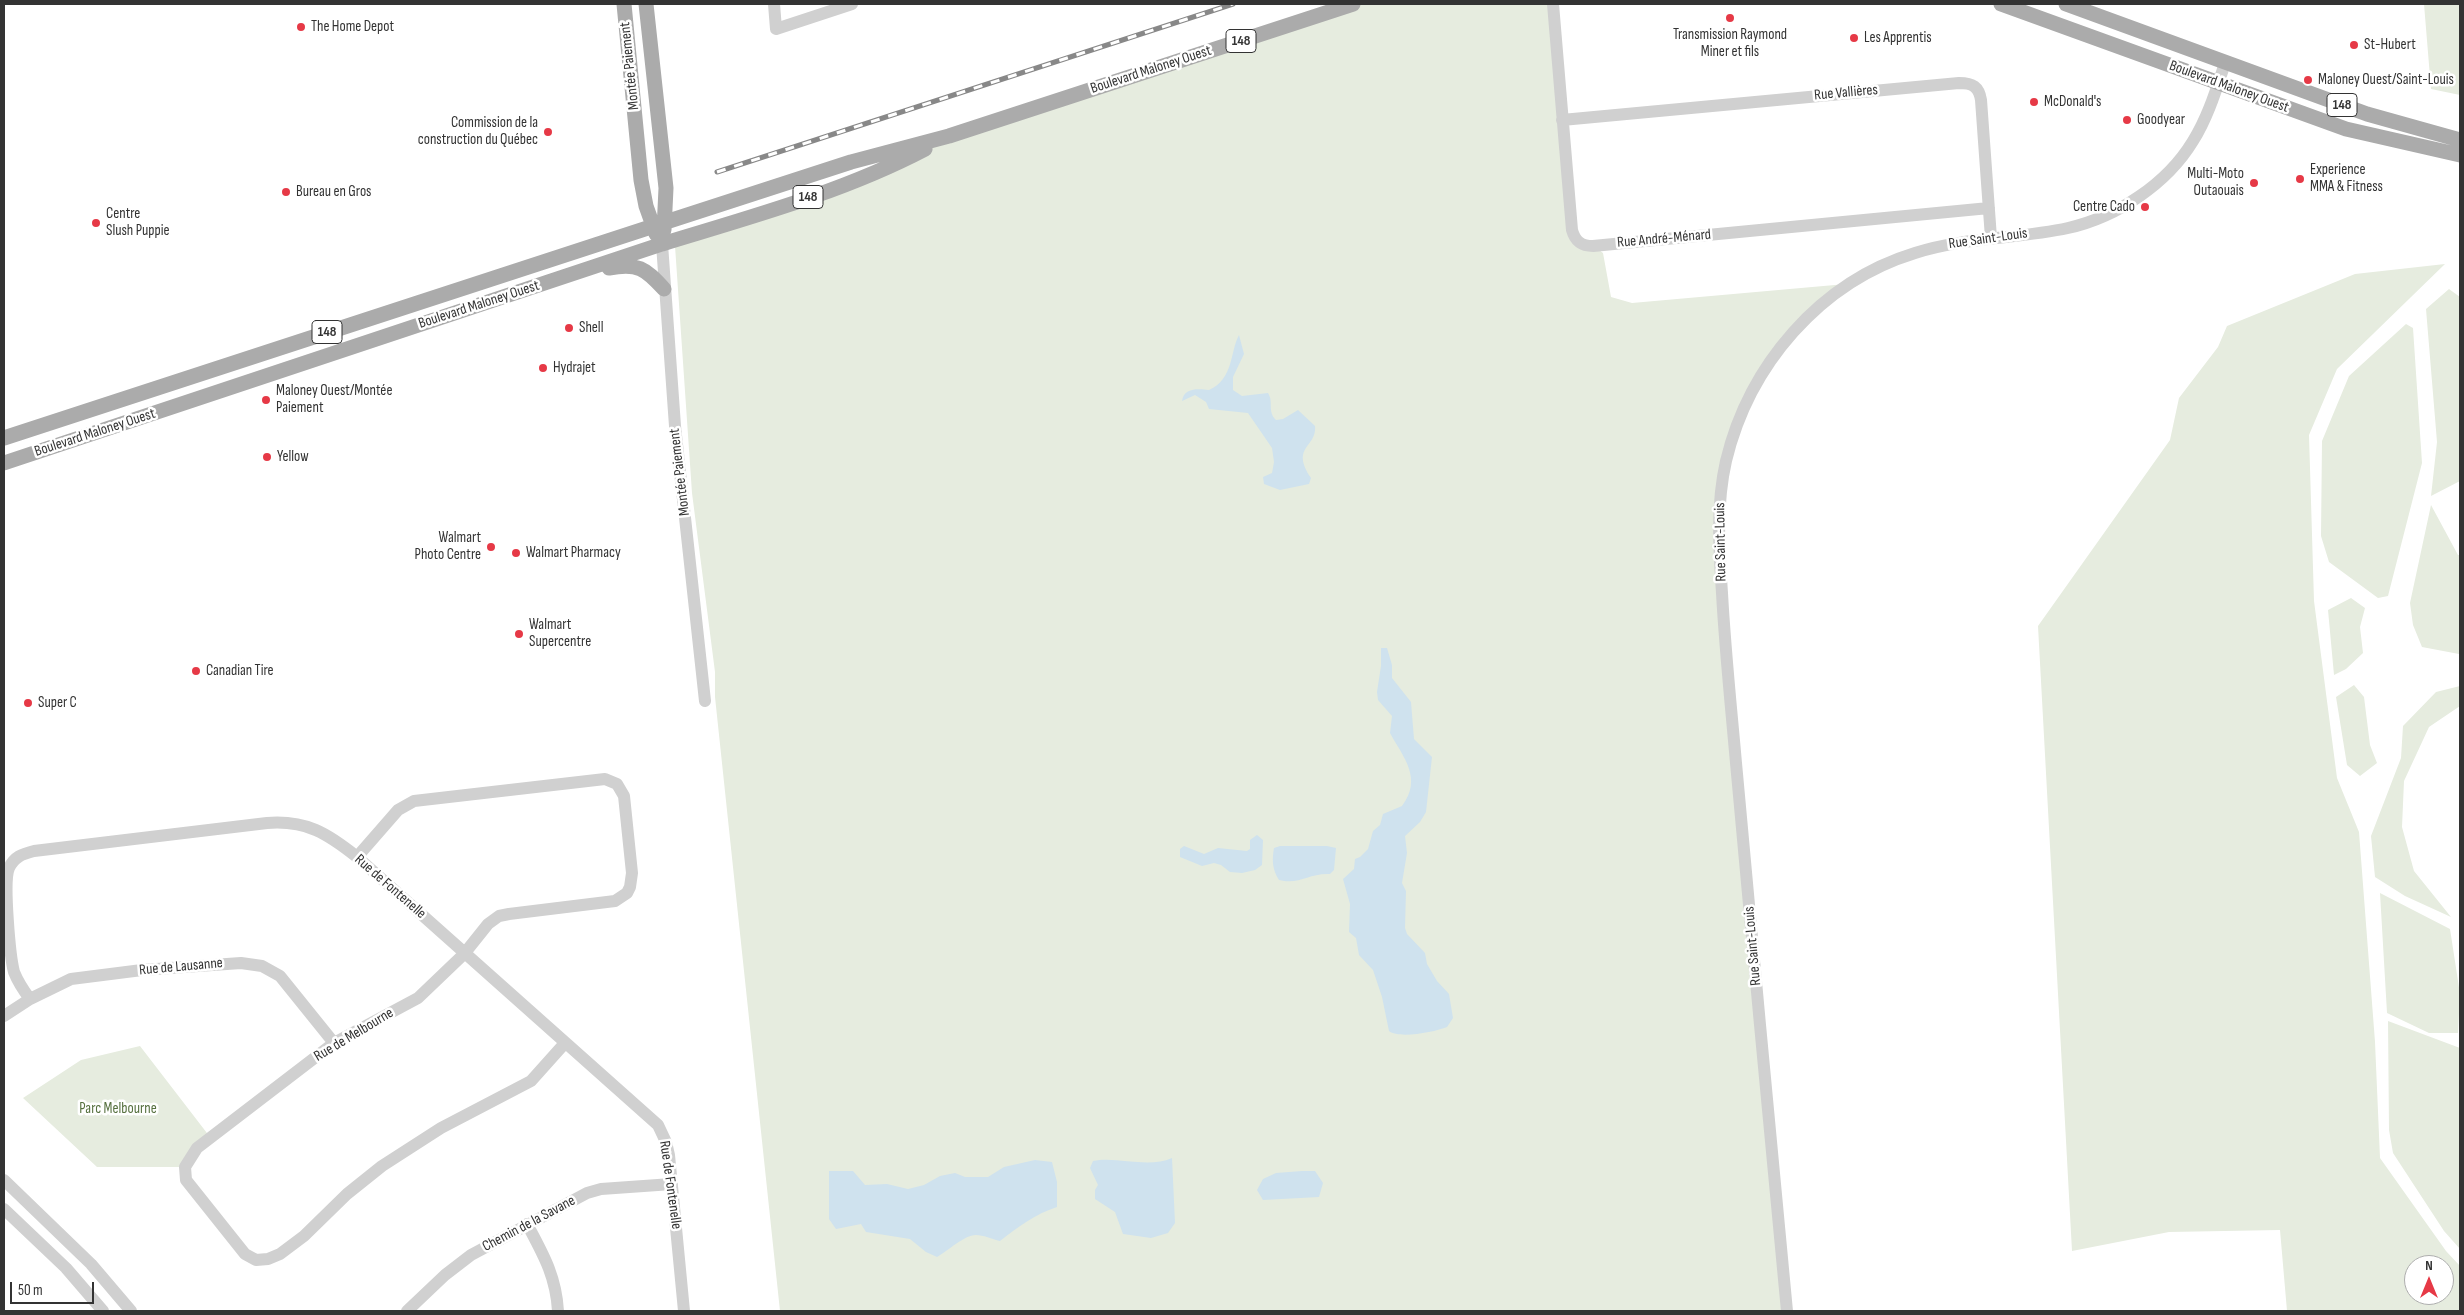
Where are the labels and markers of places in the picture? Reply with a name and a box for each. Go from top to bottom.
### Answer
marker: Transmission Raymond Miner et fils [1724,12,1736,24]
place label: The Home Depot [311,18,394,36]
marker: The Home Depot [295,21,307,33]
place label: Transmission Raymond Miner et fils [1673,26,1787,61]
place label: Les Apprentis [1864,29,1932,47]
marker: Les Apprentis [1848,32,1860,44]
place label: St-Hubert [2364,36,2416,54]
marker: St-Hubert [2348,39,2360,51]
place label: Maloney Ouest/Saint-Louis [2318,71,2454,89]
marker: Maloney Ouest/Saint-Louis [2302,74,2314,86]
place label: McDonald's [2044,93,2101,111]
marker: McDonald's [2028,96,2040,108]
place label: Goodyear [2137,111,2185,129]
place label: Commission de la construction du Québec [418,114,538,149]
marker: Goodyear [2121,114,2133,126]
marker: Commission de la construction du Québec [542,126,554,138]
place label: Experience MMA & Fitness [2310,161,2383,196]
place label: Multi-Moto Outaouais [2187,165,2244,200]
marker: Experience MMA & Fitness [2294,173,2306,185]
marker: Multi-Moto Outaouais [2248,177,2260,189]
place label: Bureau en Gros [296,183,371,201]
marker: Bureau en Gros [280,186,292,198]
place label: Centre Cado [2073,198,2135,216]
marker: Centre Cado [2139,201,2151,213]
place label: Centre Slush Puppie [106,205,170,240]
marker: Centre Slush Puppie [90,217,102,229]
place label: Shell [579,319,603,337]
marker: Shell [563,322,575,334]
place label: Hydrajet [553,359,596,377]
marker: Hydrajet [537,362,549,374]
place label: Maloney Ouest/Montée Paiement [276,382,392,417]
marker: Maloney Ouest/Montée Paiement [260,394,272,406]
place label: Yellow [277,448,309,466]
marker: Yellow [261,451,273,463]
place label: Walmart Photo Centre [415,529,481,564]
marker: Walmart Photo Centre [485,541,497,553]
place label: Walmart Pharmacy [526,544,621,562]
marker: Walmart Pharmacy [510,547,522,559]
place label: Walmart Supercentre [529,616,591,651]
marker: Walmart Supercentre [513,628,525,640]
place label: Canadian Tire [206,662,274,680]
marker: Canadian Tire [190,665,202,677]
place label: Super C [38,694,77,712]
marker: Super C [22,697,34,709]

